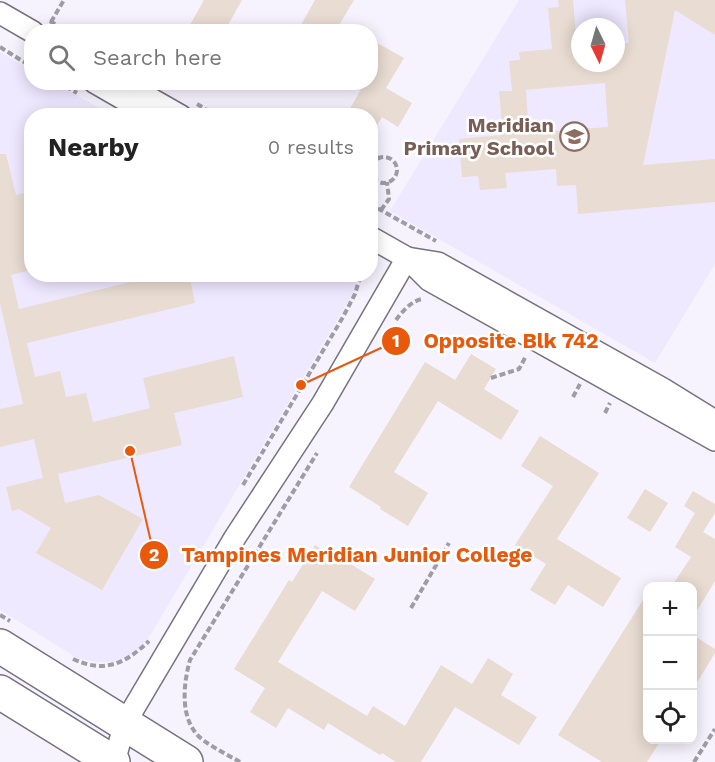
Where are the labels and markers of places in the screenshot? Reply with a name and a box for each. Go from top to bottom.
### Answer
place label: Meridian Primary School [404,113,554,160]
school or university icon: Meridian Primary School [559,121,591,153]
callout: Opposite Blk 742 [381,321,611,360]
callout: Tampines Meridian Junior College [139,535,545,574]

